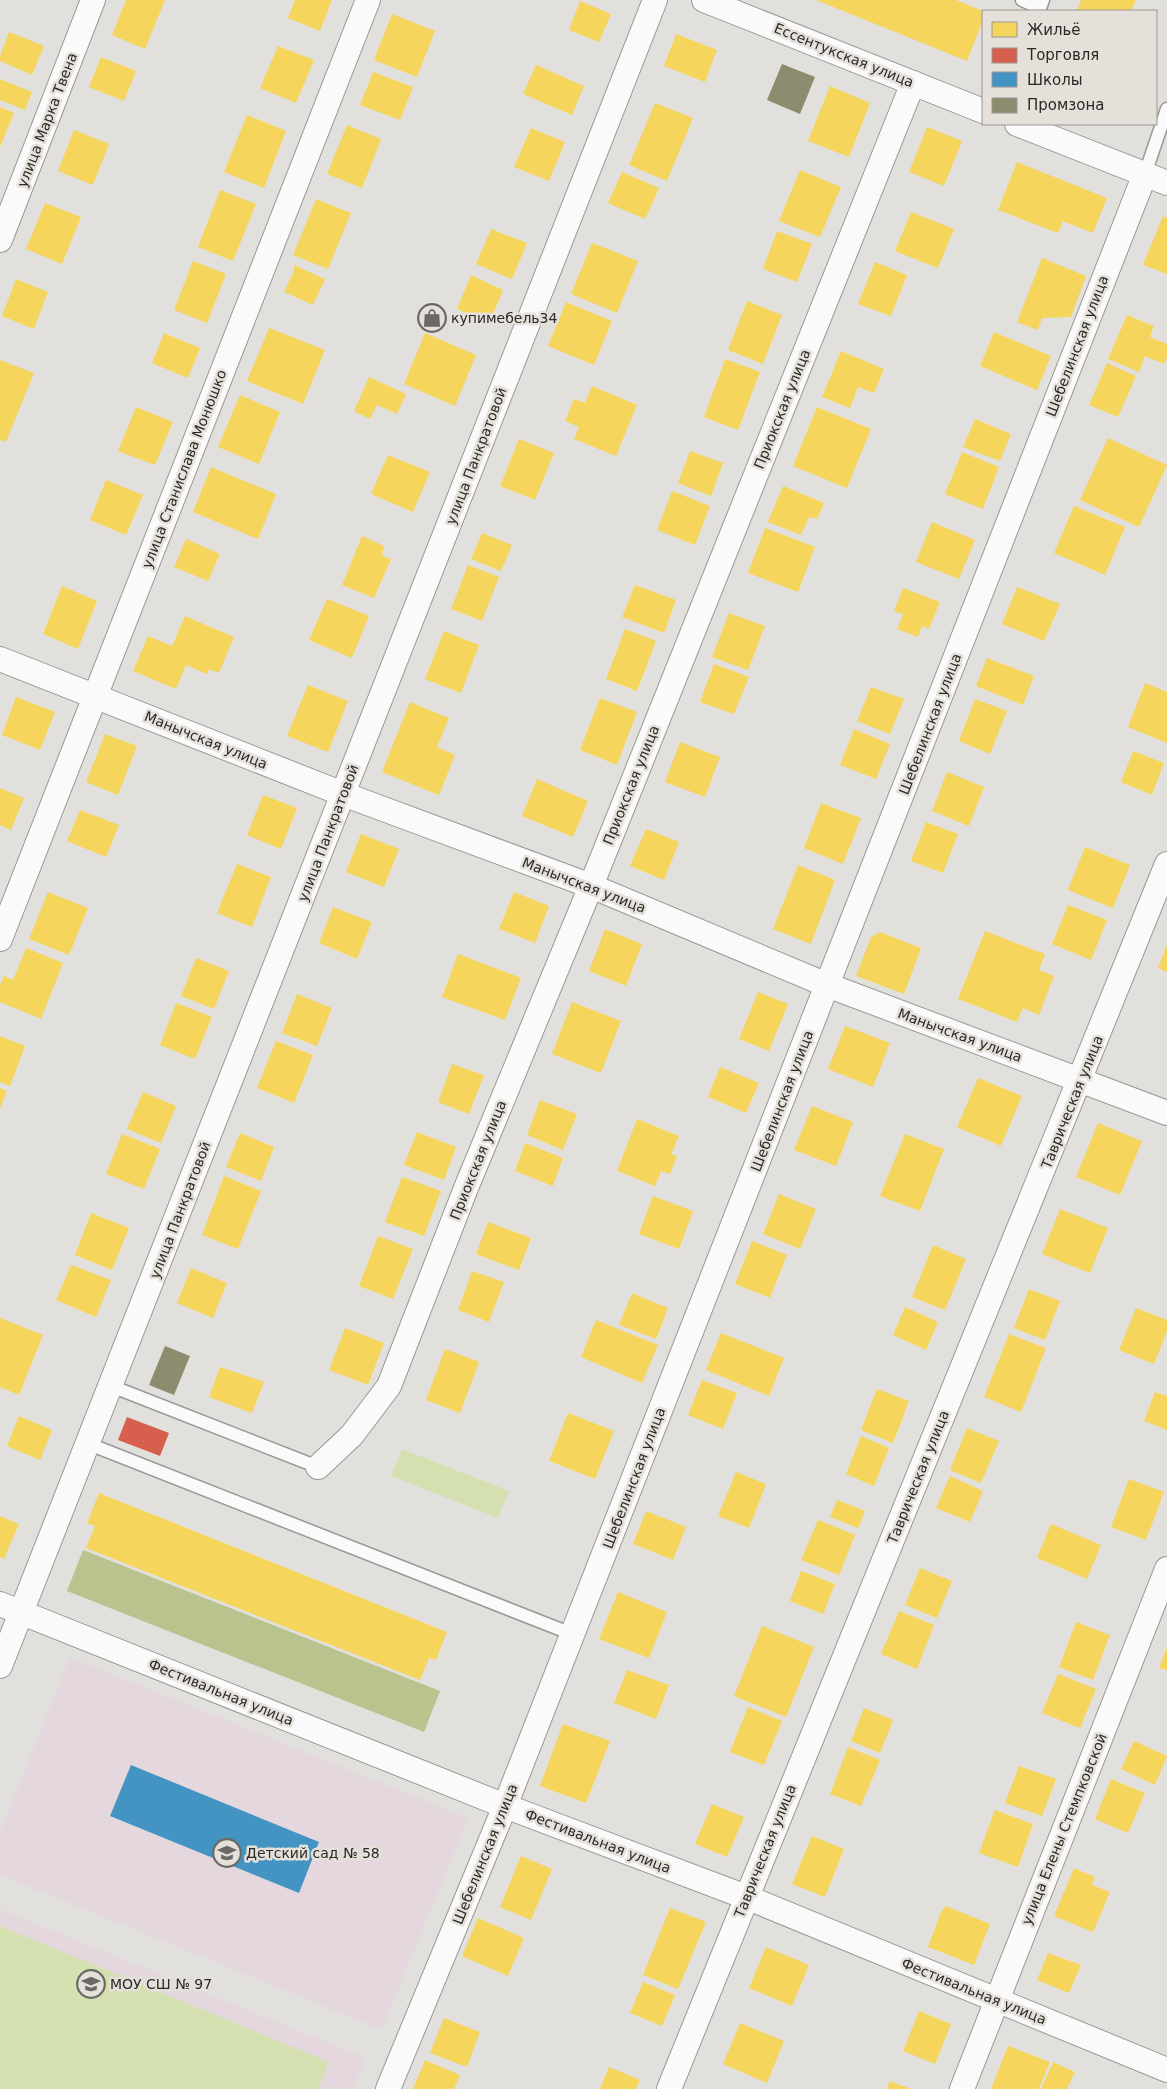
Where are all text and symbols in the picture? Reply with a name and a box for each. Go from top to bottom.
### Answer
legend [982,10,1157,125]
street label: Ессентукская улица [772,20,916,90]
text: Жильё [1027,21,1081,39]
text: Торговля [1026,46,1099,64]
street label: улица Марка Твена [14,50,80,190]
text: Школы [1027,71,1083,89]
text: Промзона [1027,96,1104,114]
street label: Шебелинская улица [1043,273,1111,419]
shop icon: купимебель34 [417,303,447,333]
place label: купимебель34 [451,310,558,326]
street label: Приокская улица [751,347,813,471]
street label: улица Станислава Монюшко [139,367,229,571]
street label: улица Панкратовой [442,385,510,527]
street label: Шебелинская улица [896,651,964,797]
street label: Манычская улица [142,708,270,772]
street label: Приокская улица [600,723,662,847]
street label: улица Панкратовой [294,762,362,904]
street label: Манычская улица [520,854,648,916]
street label: Манычская улица [896,1005,1024,1065]
street label: Шебелинская улица [748,1028,816,1174]
street label: Таврическая улица [1038,1033,1106,1172]
street label: Приокская улица [447,1098,509,1222]
street label: улица Панкратовой [146,1139,214,1281]
street label: Шебелинская улица [600,1405,668,1551]
street label: Таврическая улица [884,1408,952,1547]
street label: Фестивальная улица [146,1656,296,1728]
street label: улица Елены Стемпковской [1018,1731,1110,1927]
street label: Шебелинская улица [449,1781,521,1927]
street label: Таврическая улица [731,1782,799,1921]
street label: Фестивальная улица [523,1806,673,1876]
school or university icon: Детский сад № 58 [212,1838,242,1868]
place label: Детский сад № 58 [246,1845,380,1861]
street label: Фестивальная улица [899,1955,1049,2027]
school or university icon: МОУ СШ № 97 [76,1969,106,1999]
place label: МОУ СШ № 97 [110,1976,212,1992]

